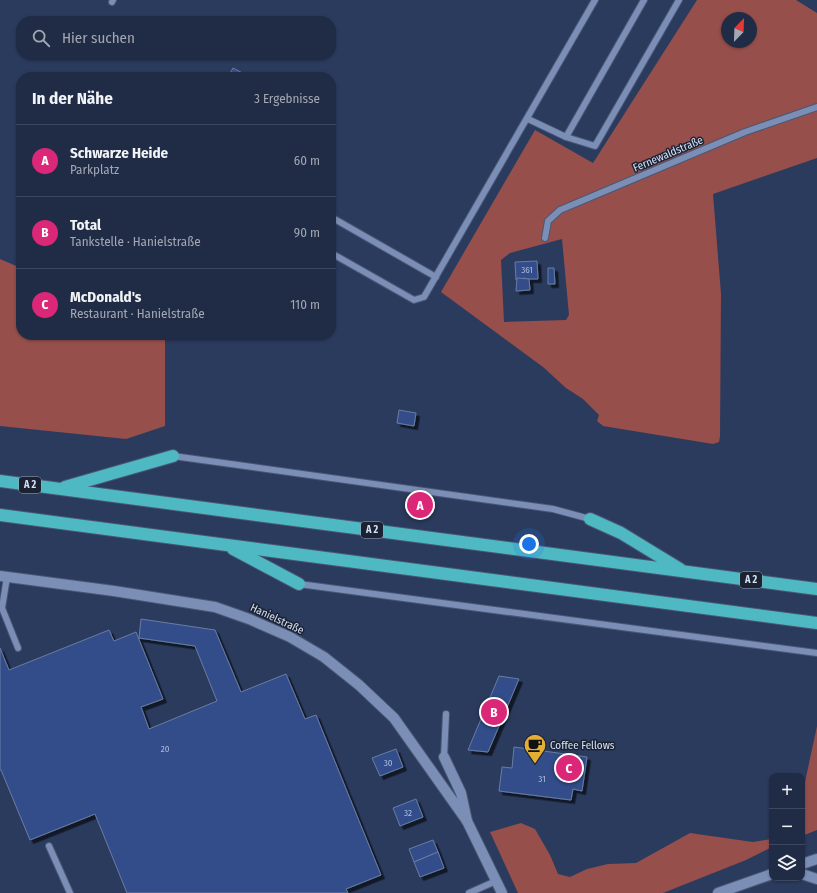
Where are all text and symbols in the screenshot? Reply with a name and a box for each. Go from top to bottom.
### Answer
north arrow [721,12,757,48]
search box [16,16,336,60]
icon: search [30,27,52,49]
text: Hier suchen [62,29,135,47]
text: In der Nähe [32,88,113,109]
text: 3 Ergebnisse [254,91,320,106]
street label: Fernewaldstraße [631,133,705,175]
text: Schwarze Heide [70,144,168,162]
text: A [41,153,49,168]
text: 60 m [294,153,320,168]
text: Parkplatz [70,162,119,177]
text: Total [70,216,101,234]
text: B [41,225,49,240]
text: 90 m [294,225,320,240]
text: Tankstelle · Hanielstraße [70,234,201,249]
house number: 361 [521,265,533,275]
text: McDonald's [70,288,141,306]
text: C [42,297,48,312]
text: 110 m [290,297,320,312]
text: Restaurant · Hanielstraße [70,306,205,321]
road number: A 2 [19,477,41,493]
pin: A [407,490,433,520]
road number: A 2 [361,522,383,538]
your location [519,534,539,554]
road number: A 2 [740,572,762,588]
street label: Hanielstraße [248,601,306,637]
pin: B [481,697,507,727]
cafe icon: Coffee Fellows [522,732,548,765]
place label: Coffee Fellows [550,739,615,752]
house number: 20 [161,744,170,754]
pin: C [556,753,582,783]
house number: 30 [384,758,393,768]
map controls [769,773,805,881]
button: + [769,773,805,809]
house number: 31 [538,774,546,784]
house number: 32 [404,808,412,818]
button: − [769,809,805,845]
button: layers [769,845,805,881]

